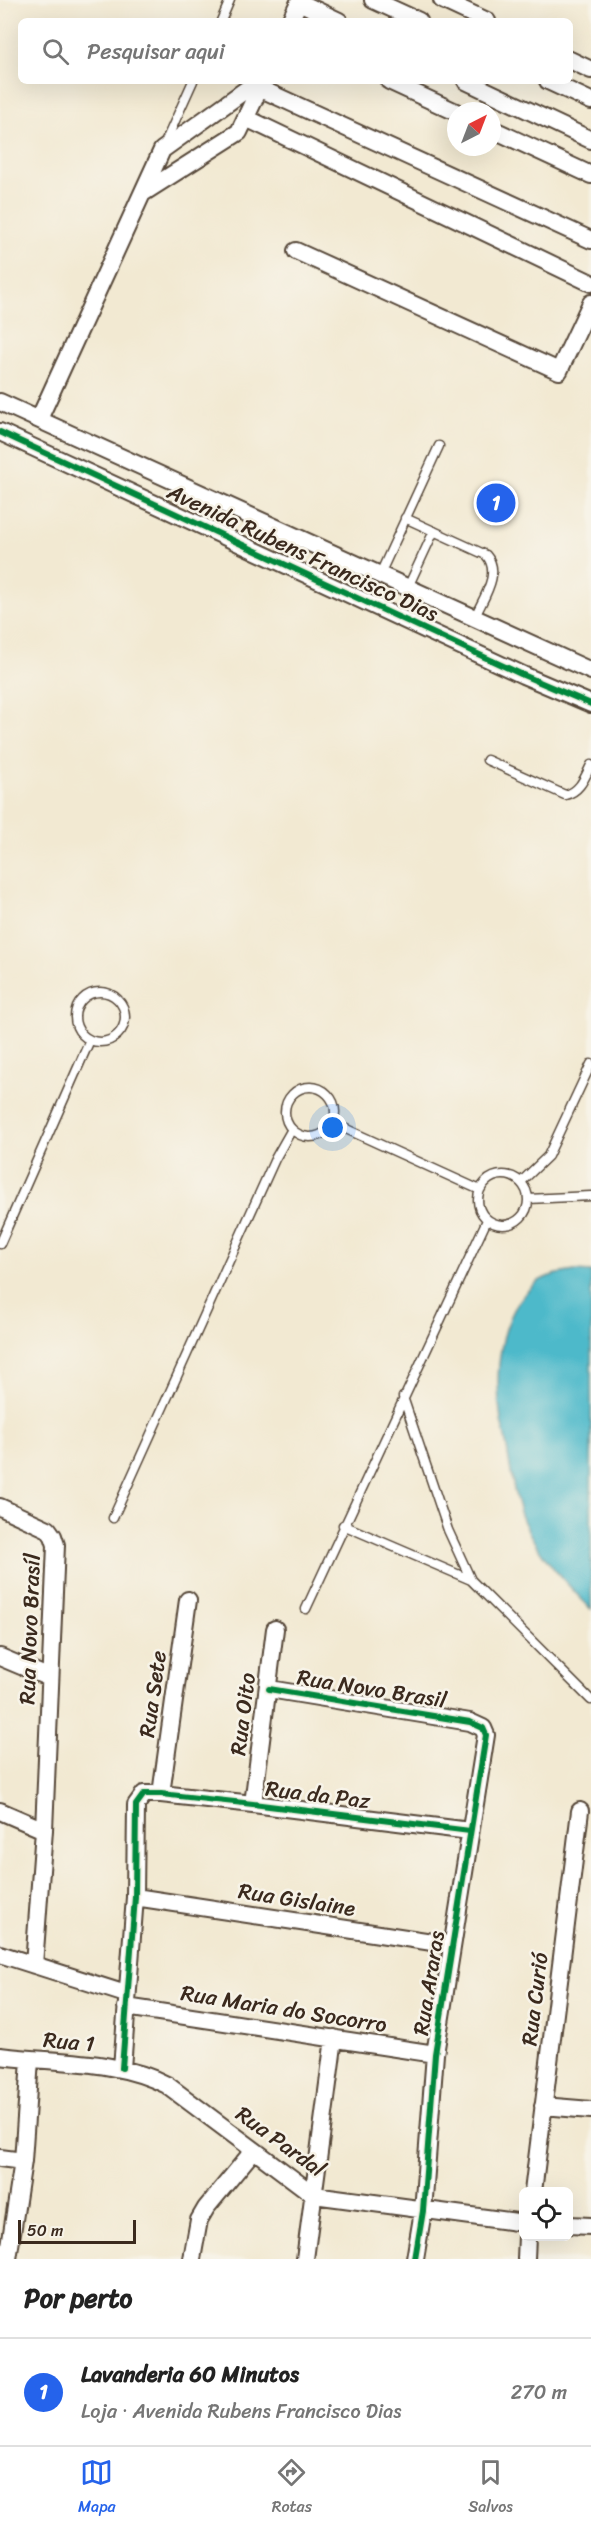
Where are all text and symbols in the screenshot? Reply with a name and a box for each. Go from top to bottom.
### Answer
search box [18,18,573,84]
text: Pesquisar aqui [87,32,225,71]
icon: search [39,35,72,68]
north arrow [447,102,501,156]
street label: Avenida Rubens Francisco Dias [160,472,445,633]
pin: 1 [476,480,516,526]
your location [318,1113,347,1142]
street label: Rua Novo Brasíl [7,1552,52,1705]
street label: Rua Sete [127,1648,178,1740]
street label: Rua Novo Brasil [294,1657,450,1720]
street label: Rua Oito [218,1670,267,1758]
street label: Rua da Paz [263,1769,373,1820]
street label: Rua Gislaine [236,1871,359,1928]
street label: Rua Araras [401,1928,456,2038]
street label: Rua Curió [509,1949,560,2048]
street label: Rua Maria do Socorro [178,1973,390,2044]
street label: Rua 1 [42,2020,96,2063]
street label: Rua Pardal [227,2095,335,2188]
map controls [519,2187,573,2241]
button: locate [519,2187,573,2241]
text: 50 m [27,2216,63,2245]
scale bar [18,2217,136,2244]
text: Por perto [24,2275,132,2321]
text: Lavanderia 60 Minutos [81,2355,299,2394]
text: 1 [39,2375,48,2410]
text: 270 m [511,2375,567,2410]
text: Loja · Avenida Rubens Francisco Dias [81,2394,401,2429]
tab: Mapa [78,2456,116,2521]
tab: Rotas [272,2456,312,2521]
tab: Salvos [468,2456,513,2521]

